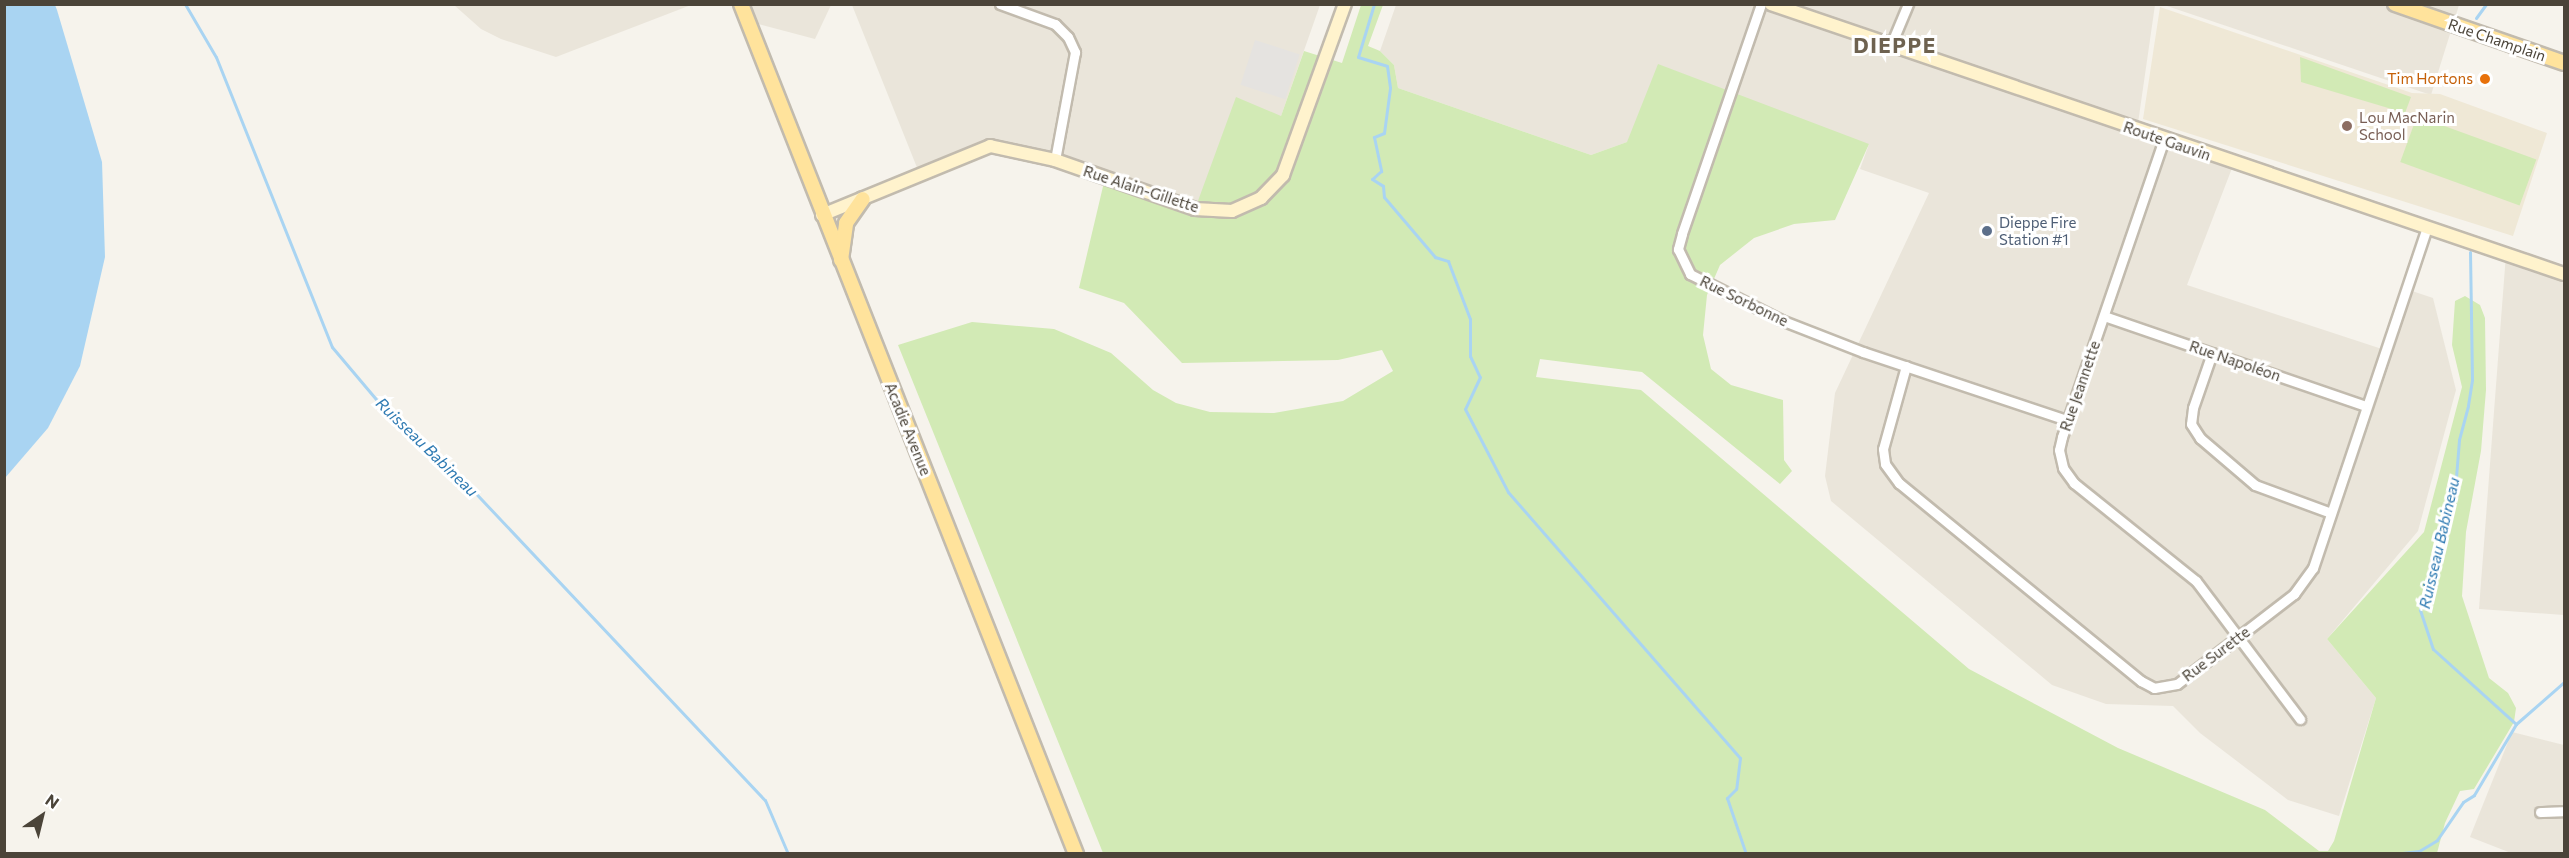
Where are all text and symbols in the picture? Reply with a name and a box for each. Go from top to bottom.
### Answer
street label: Rue Champlain [2446,15,2548,65]
district label: DIEPPE [1853,32,1937,58]
place label: Tim Hortons [2387,70,2473,88]
marker: Tim Hortons [2478,72,2492,86]
place label: Lou MacNarin School [2359,108,2455,143]
street label: Route Gauvin [2121,118,2213,164]
marker: Lou MacNarin School [2340,119,2354,133]
street label: Rue Alain-Gillette [1081,162,1201,216]
place label: Dieppe Fire Station #1 [1999,213,2076,248]
marker: Dieppe Fire Station #1 [1980,224,1994,238]
street label: Rue Sorbonne [1697,272,1791,330]
street label: Rue Napoléon [2187,337,2283,385]
street label: Rue Jeannette [2056,338,2104,434]
street label: Acadie Avenue [881,380,935,478]
water label: Ruisseau Babineau [372,393,482,501]
water label: Ruisseau Babineau [2415,475,2463,611]
street label: Rue Surette [2179,623,2253,685]
north arrow [12,786,72,846]
text: N [42,790,63,812]

